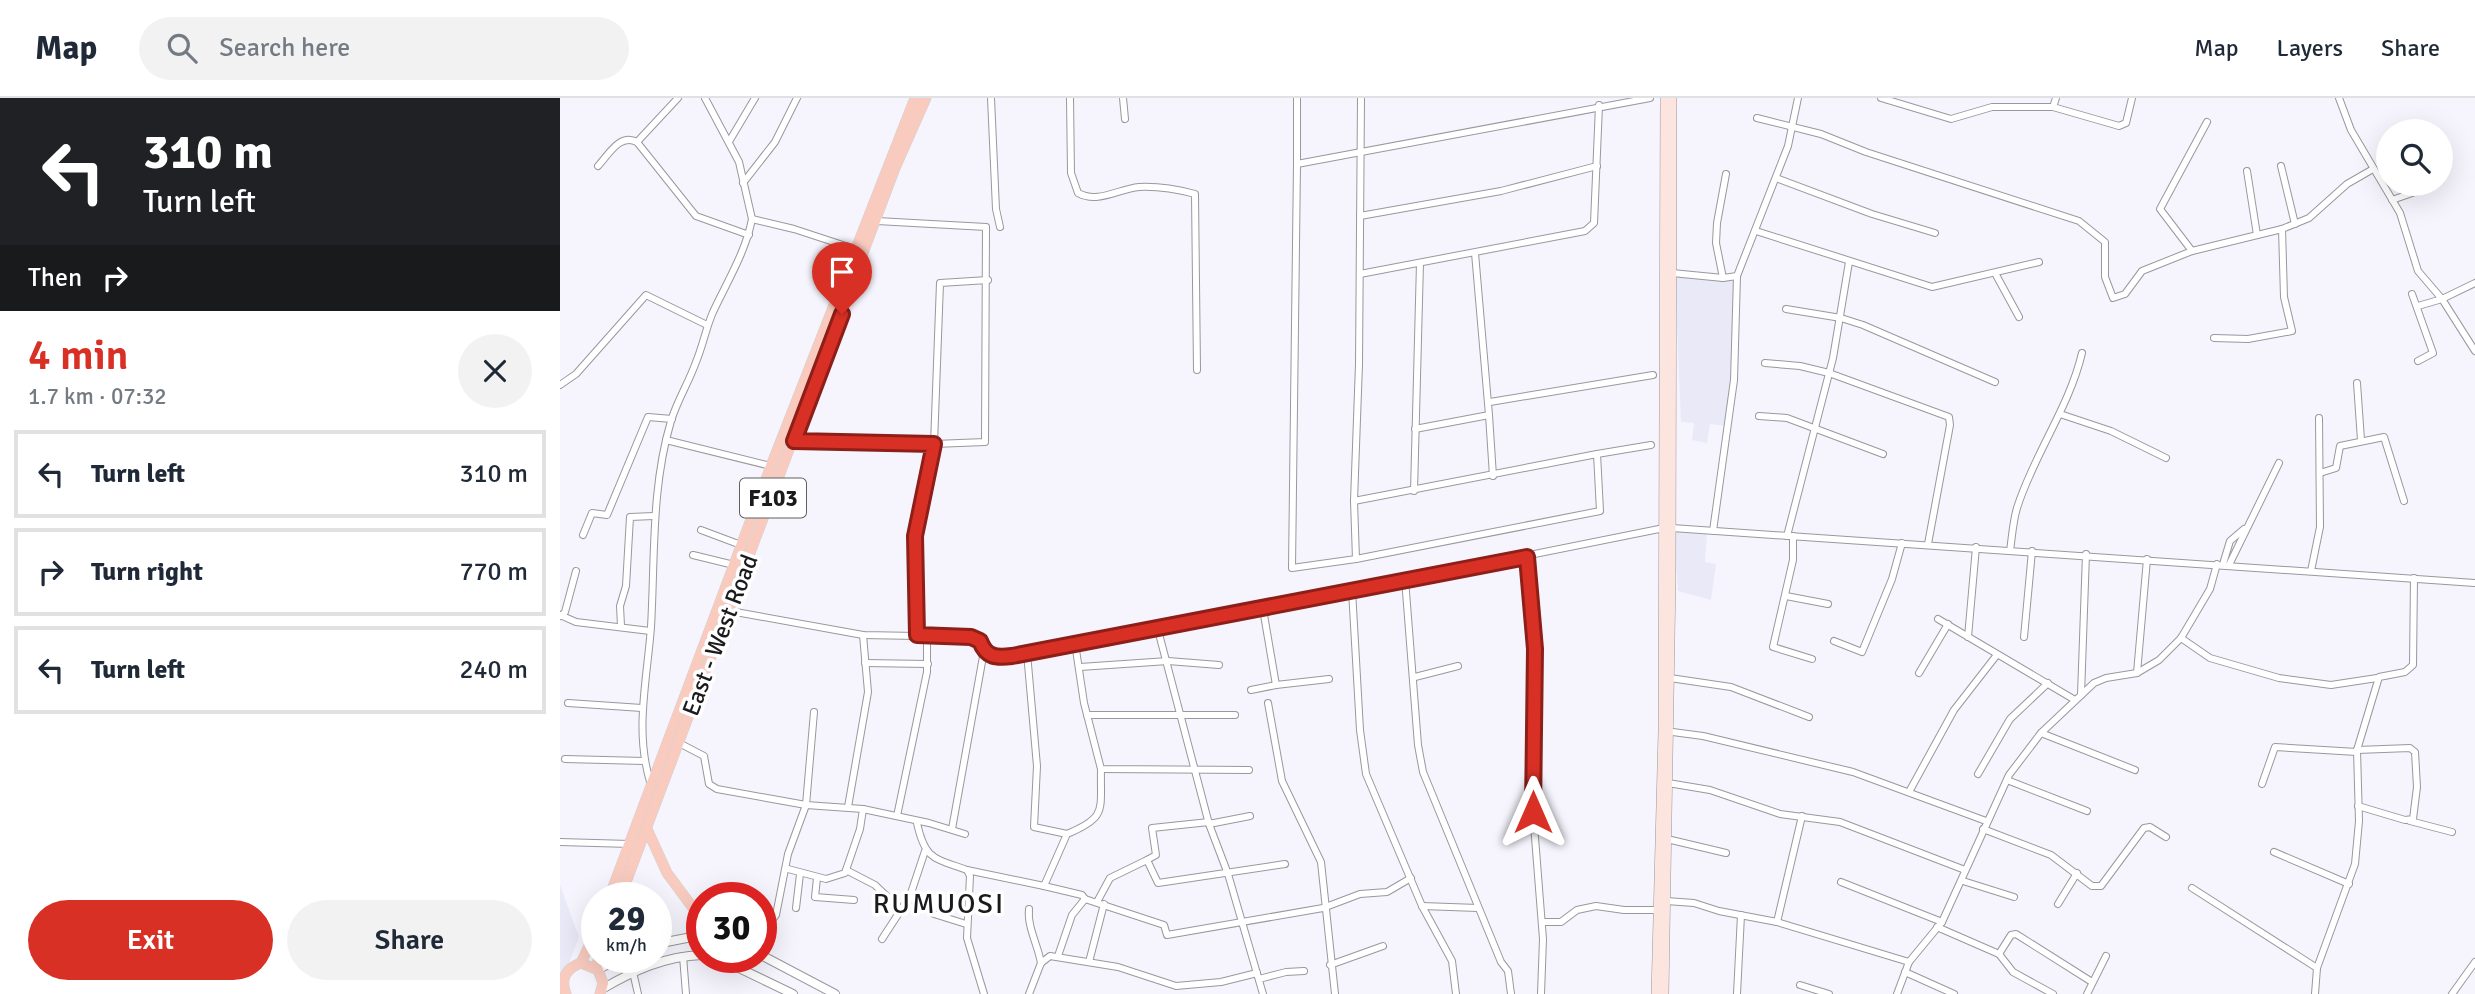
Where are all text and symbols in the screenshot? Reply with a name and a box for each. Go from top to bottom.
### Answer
search box [139,17,629,80]
text: Map [35,28,97,69]
icon: search [163,29,201,67]
text: Search here [219,32,350,64]
text: Map [2194,33,2239,63]
text: Layers [2277,33,2343,63]
text: Share [2381,33,2440,63]
map controls [2376,119,2453,196]
button: search [2376,119,2453,196]
text: 310 m [143,122,273,182]
icon: left [28,126,119,217]
text: Turn left [143,182,256,221]
pin [812,242,872,314]
icon: arrive [823,253,861,291]
icon: right [96,259,134,297]
text: Then [28,262,82,294]
text: 4 min [28,330,129,381]
button: close [458,334,532,408]
text: 1.7 km · 07:32 [28,382,167,411]
icon: left [32,455,70,493]
text: Turn left [91,458,185,490]
text: 310 m [459,458,528,490]
road number: F103 [740,478,806,518]
street label: East - West Road [675,550,765,720]
icon: right [32,553,70,591]
text: Turn right [91,556,203,588]
text: 770 m [459,556,528,588]
icon: left [32,651,70,689]
text: Turn left [91,654,185,686]
text: 240 m [459,654,528,686]
position arrow [1496,775,1570,849]
speed limit sign: 30 [686,882,777,973]
district label: RUMUOSI [873,887,1005,921]
text: 29 [608,897,645,940]
button: Exit [28,900,273,980]
button: Share [287,900,532,980]
text: km/h [606,934,647,956]

